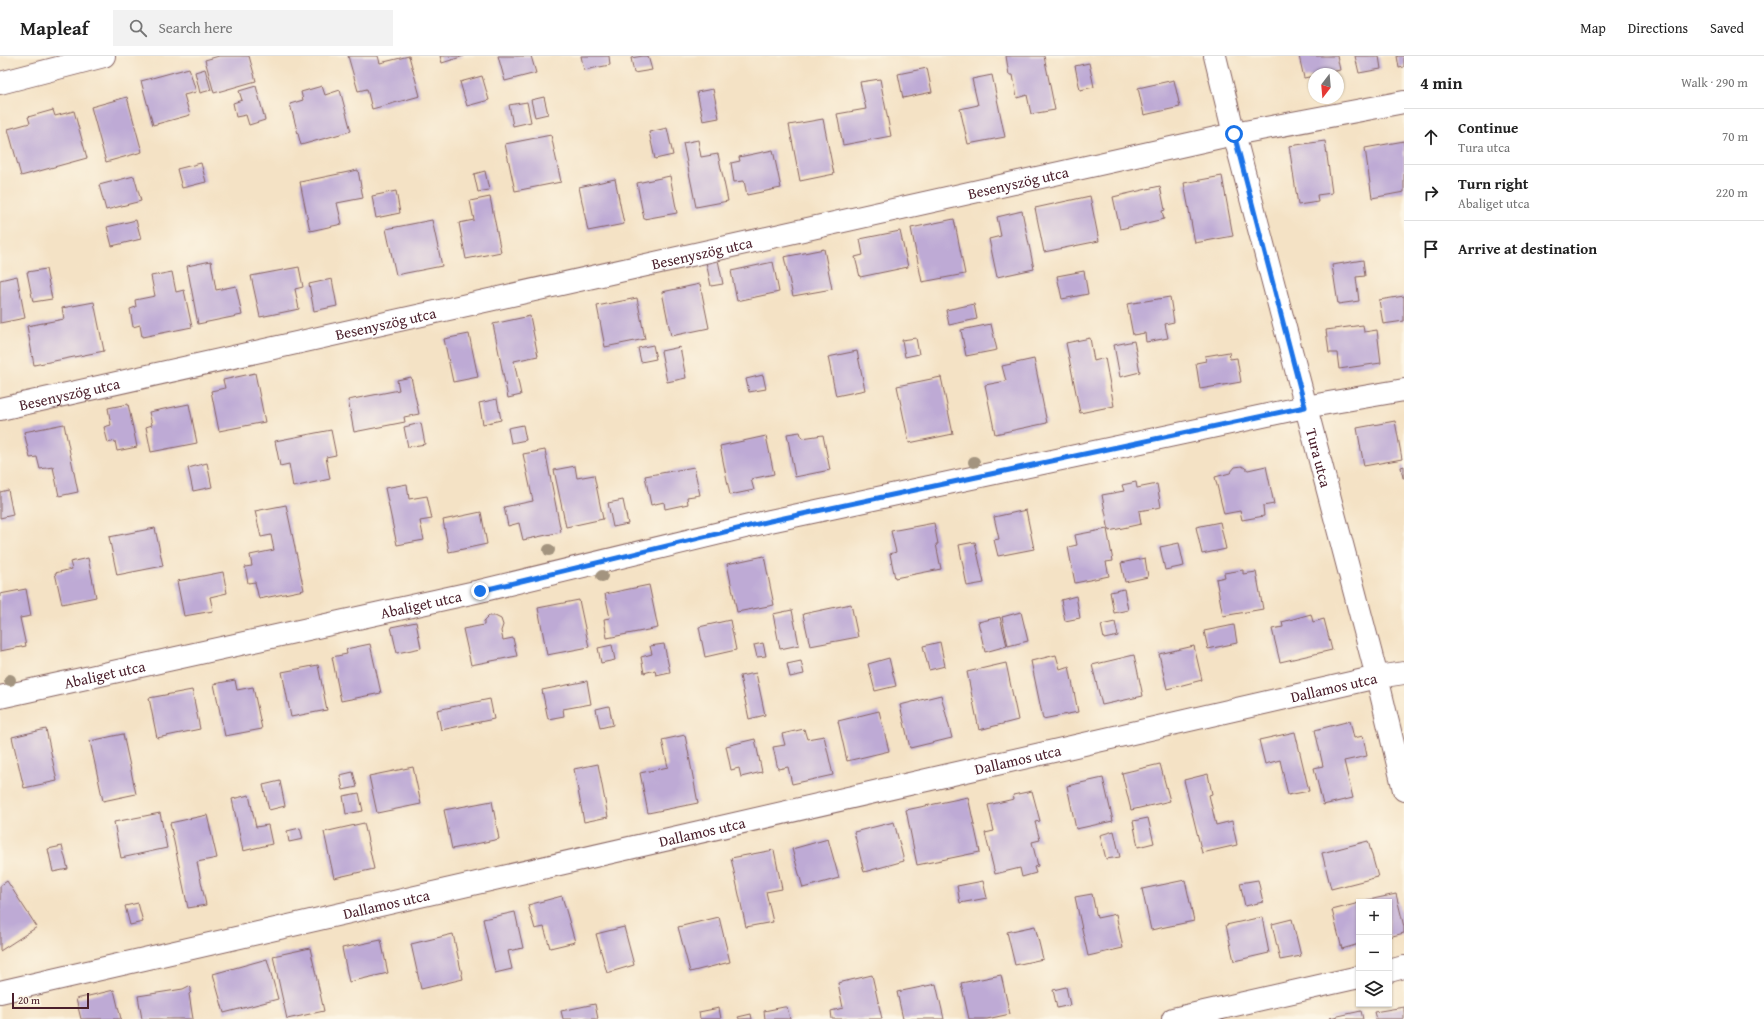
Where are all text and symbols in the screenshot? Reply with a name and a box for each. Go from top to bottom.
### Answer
search box [113,10,393,46]
text: Mapleaf [20,14,89,42]
icon: search [127,17,149,39]
text: Search here [159,17,233,38]
text: Map [1580,18,1606,38]
text: Directions [1628,18,1688,38]
text: Saved [1710,18,1744,38]
north arrow [1308,68,1344,104]
text: 4 min [1420,70,1462,95]
text: Walk · 290 m [1681,73,1748,92]
text: Continue [1458,117,1519,138]
route start [1225,125,1243,143]
icon: ahead [1420,126,1442,148]
text: 70 m [1722,127,1748,146]
text: Tura utca [1458,138,1510,157]
street label: Besenyszög utca [966,161,1070,204]
text: Turn right [1458,173,1529,194]
icon: right [1420,182,1442,204]
text: 220 m [1716,183,1748,202]
text: Abaliget utca [1458,194,1530,213]
street label: Besenyszög utca [649,231,754,274]
icon: arrive [1420,238,1442,260]
text: Arrive at destination [1458,238,1597,259]
street label: Besenyszög utca [333,302,438,344]
street label: Besenyszög utca [17,372,122,415]
street label: Tura utca [1301,426,1337,489]
route end [471,582,489,600]
street label: Abaliget utca [378,585,464,623]
street label: Abaliget utca [62,655,147,693]
street label: Dallamos utca [1288,667,1379,707]
street label: Dallamos utca [972,739,1063,779]
street label: Dallamos utca [657,811,747,852]
street label: Dallamos utca [341,884,431,924]
map controls [1356,899,1392,1007]
button: + [1356,899,1392,935]
button: − [1356,935,1392,971]
button: layers [1356,971,1392,1007]
scale bar [12,991,89,1010]
text: 20 m [18,992,40,1008]

